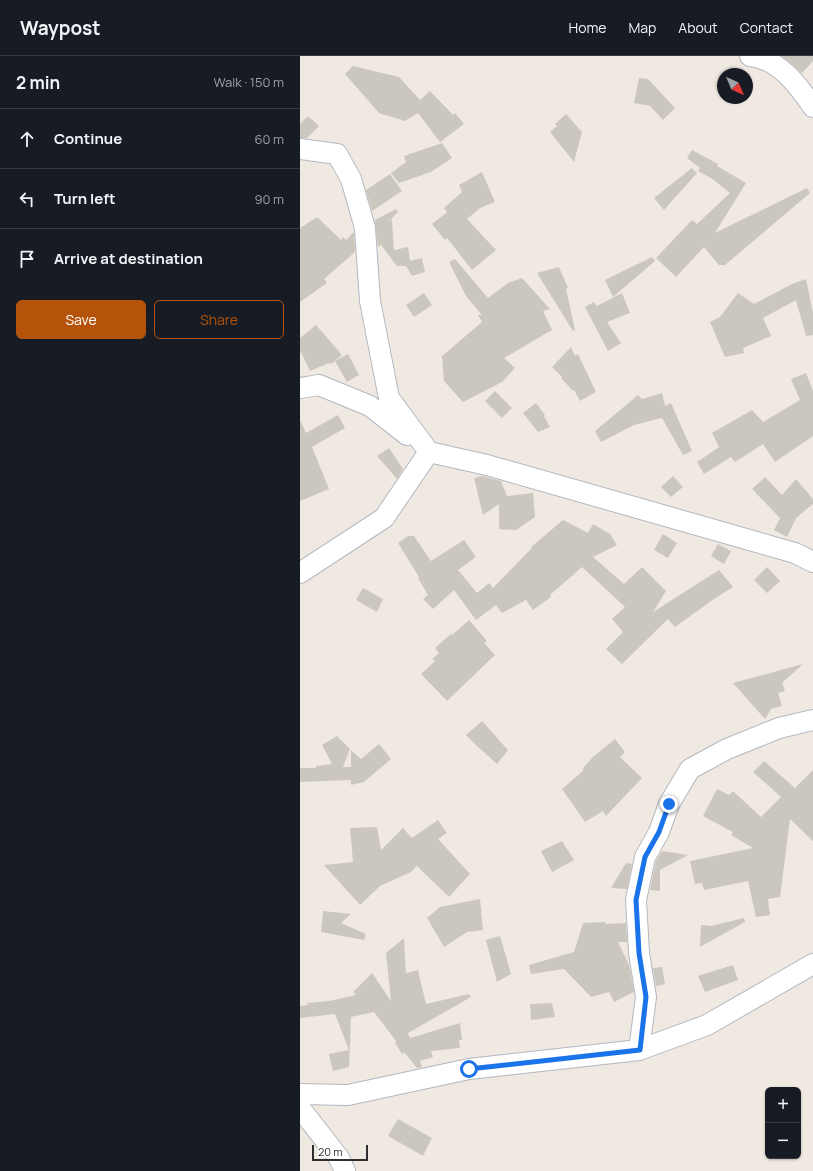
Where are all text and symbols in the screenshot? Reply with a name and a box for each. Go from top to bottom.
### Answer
text: Waypost [20,15,100,41]
text: Home [569,18,606,37]
text: Map [628,18,656,37]
text: About [678,18,718,37]
text: Contact [740,18,793,37]
north arrow [717,68,753,104]
text: 2 min [16,71,60,94]
text: Walk · 150 m [213,73,284,91]
icon: ahead [16,128,38,150]
text: Continue [54,128,122,149]
text: 60 m [254,130,284,148]
icon: left [16,188,38,210]
text: Turn left [54,188,116,209]
text: 90 m [254,190,284,208]
icon: arrive [16,248,38,270]
text: Arrive at destination [54,248,203,269]
button: Save [16,300,146,339]
button: Share [154,300,284,339]
route end [660,795,678,813]
route start [460,1060,478,1078]
map controls [765,1087,801,1159]
button: + [765,1087,801,1123]
button: − [765,1123,801,1159]
scale bar [312,1143,368,1162]
text: 20 m [318,1144,343,1159]

